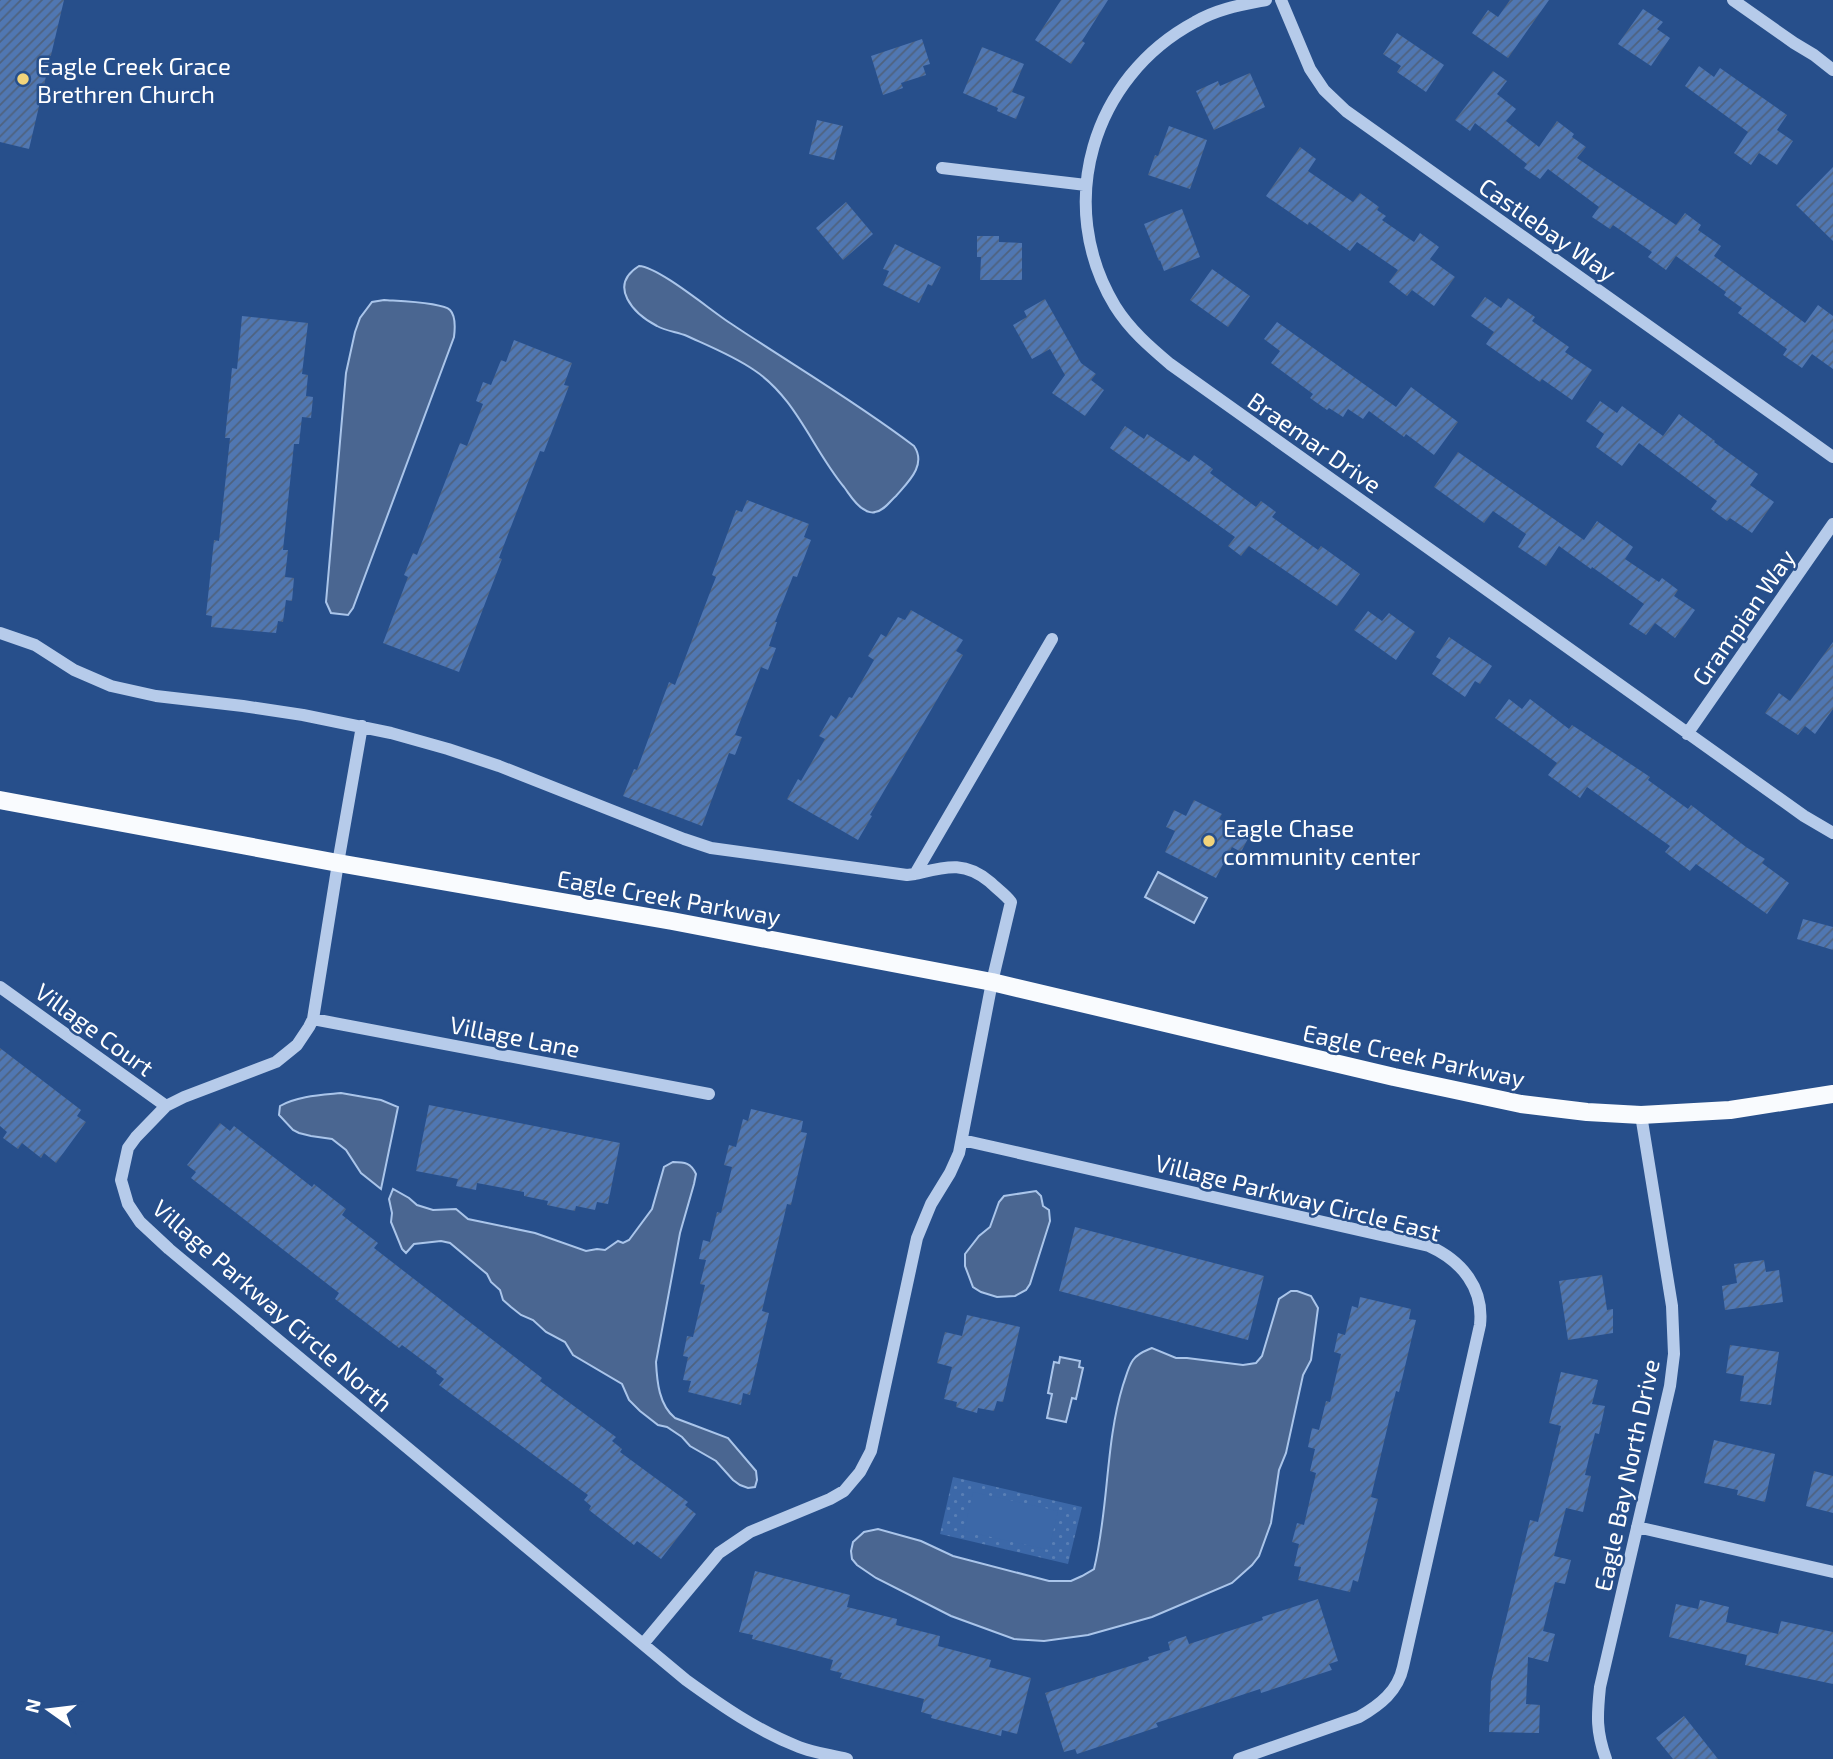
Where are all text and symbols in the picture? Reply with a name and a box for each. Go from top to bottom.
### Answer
place label: Eagle Creek Grace Brethren Church [37,51,231,108]
marker: Eagle Creek Grace Brethren Church [15,71,31,87]
street label: Castlebay Way [1474,171,1622,287]
street label: Braemar Drive [1243,385,1387,499]
street label: Grampian Way [1685,543,1801,691]
place label: Eagle Chase community center [1223,813,1421,870]
marker: Eagle Chase community center [1201,833,1217,849]
street label: Eagle Creek Parkway [555,863,783,931]
street label: Village Court [30,976,160,1082]
street label: Village Lane [447,1009,583,1063]
street label: Eagle Creek Parkway [1300,1017,1528,1093]
street label: Village Parkway Circle East [1152,1147,1444,1247]
street label: Village Parkway Circle North [147,1193,399,1417]
street label: Eagle Bay North Drive [1587,1356,1665,1594]
north arrow [14,1675,84,1745]
text: N [19,1696,45,1715]

